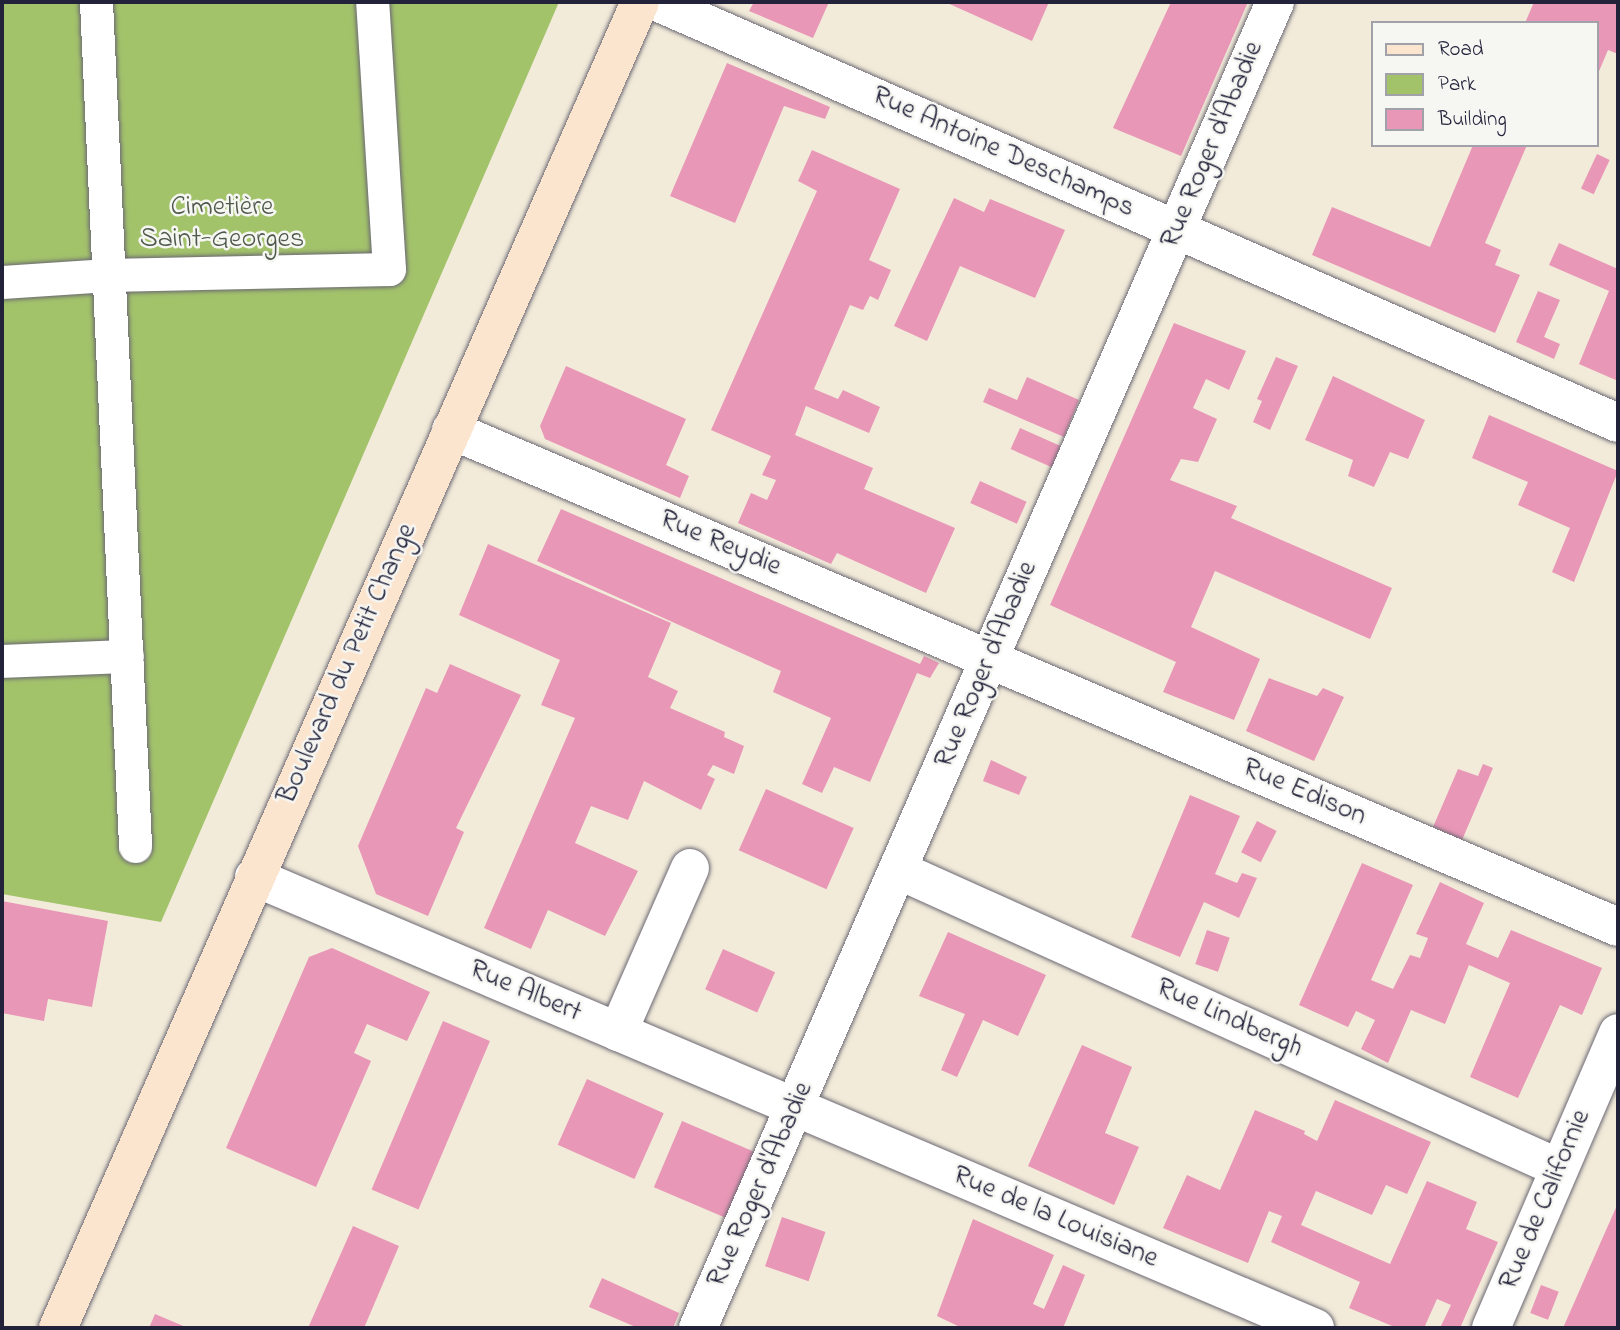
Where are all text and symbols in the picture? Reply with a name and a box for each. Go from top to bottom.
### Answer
legend [1372,21,1599,147]
text: Road [1438,35,1484,65]
street label: Rue Roger d'Abadie [1154,37,1272,253]
text: Park [1438,70,1476,100]
street label: Rue Antoine Deschamps [867,80,1139,226]
text: Building [1438,105,1507,135]
park label: Cimetière Saint-Georges [140,191,304,257]
street label: Rue Reydie [654,503,786,585]
street label: Boulevard du Petit Change [271,519,425,809]
street label: Rue Roger d'Abadie [928,557,1046,773]
street label: Rue Edison [1237,752,1371,834]
street label: Rue Albert [464,953,586,1031]
street label: Rue Lindbergh [1151,972,1307,1066]
street label: Rue Roger d'Abadie [701,1077,821,1293]
street label: Rue de Californie [1493,1105,1599,1295]
street label: Rue de la Louisiane [947,1160,1163,1276]

